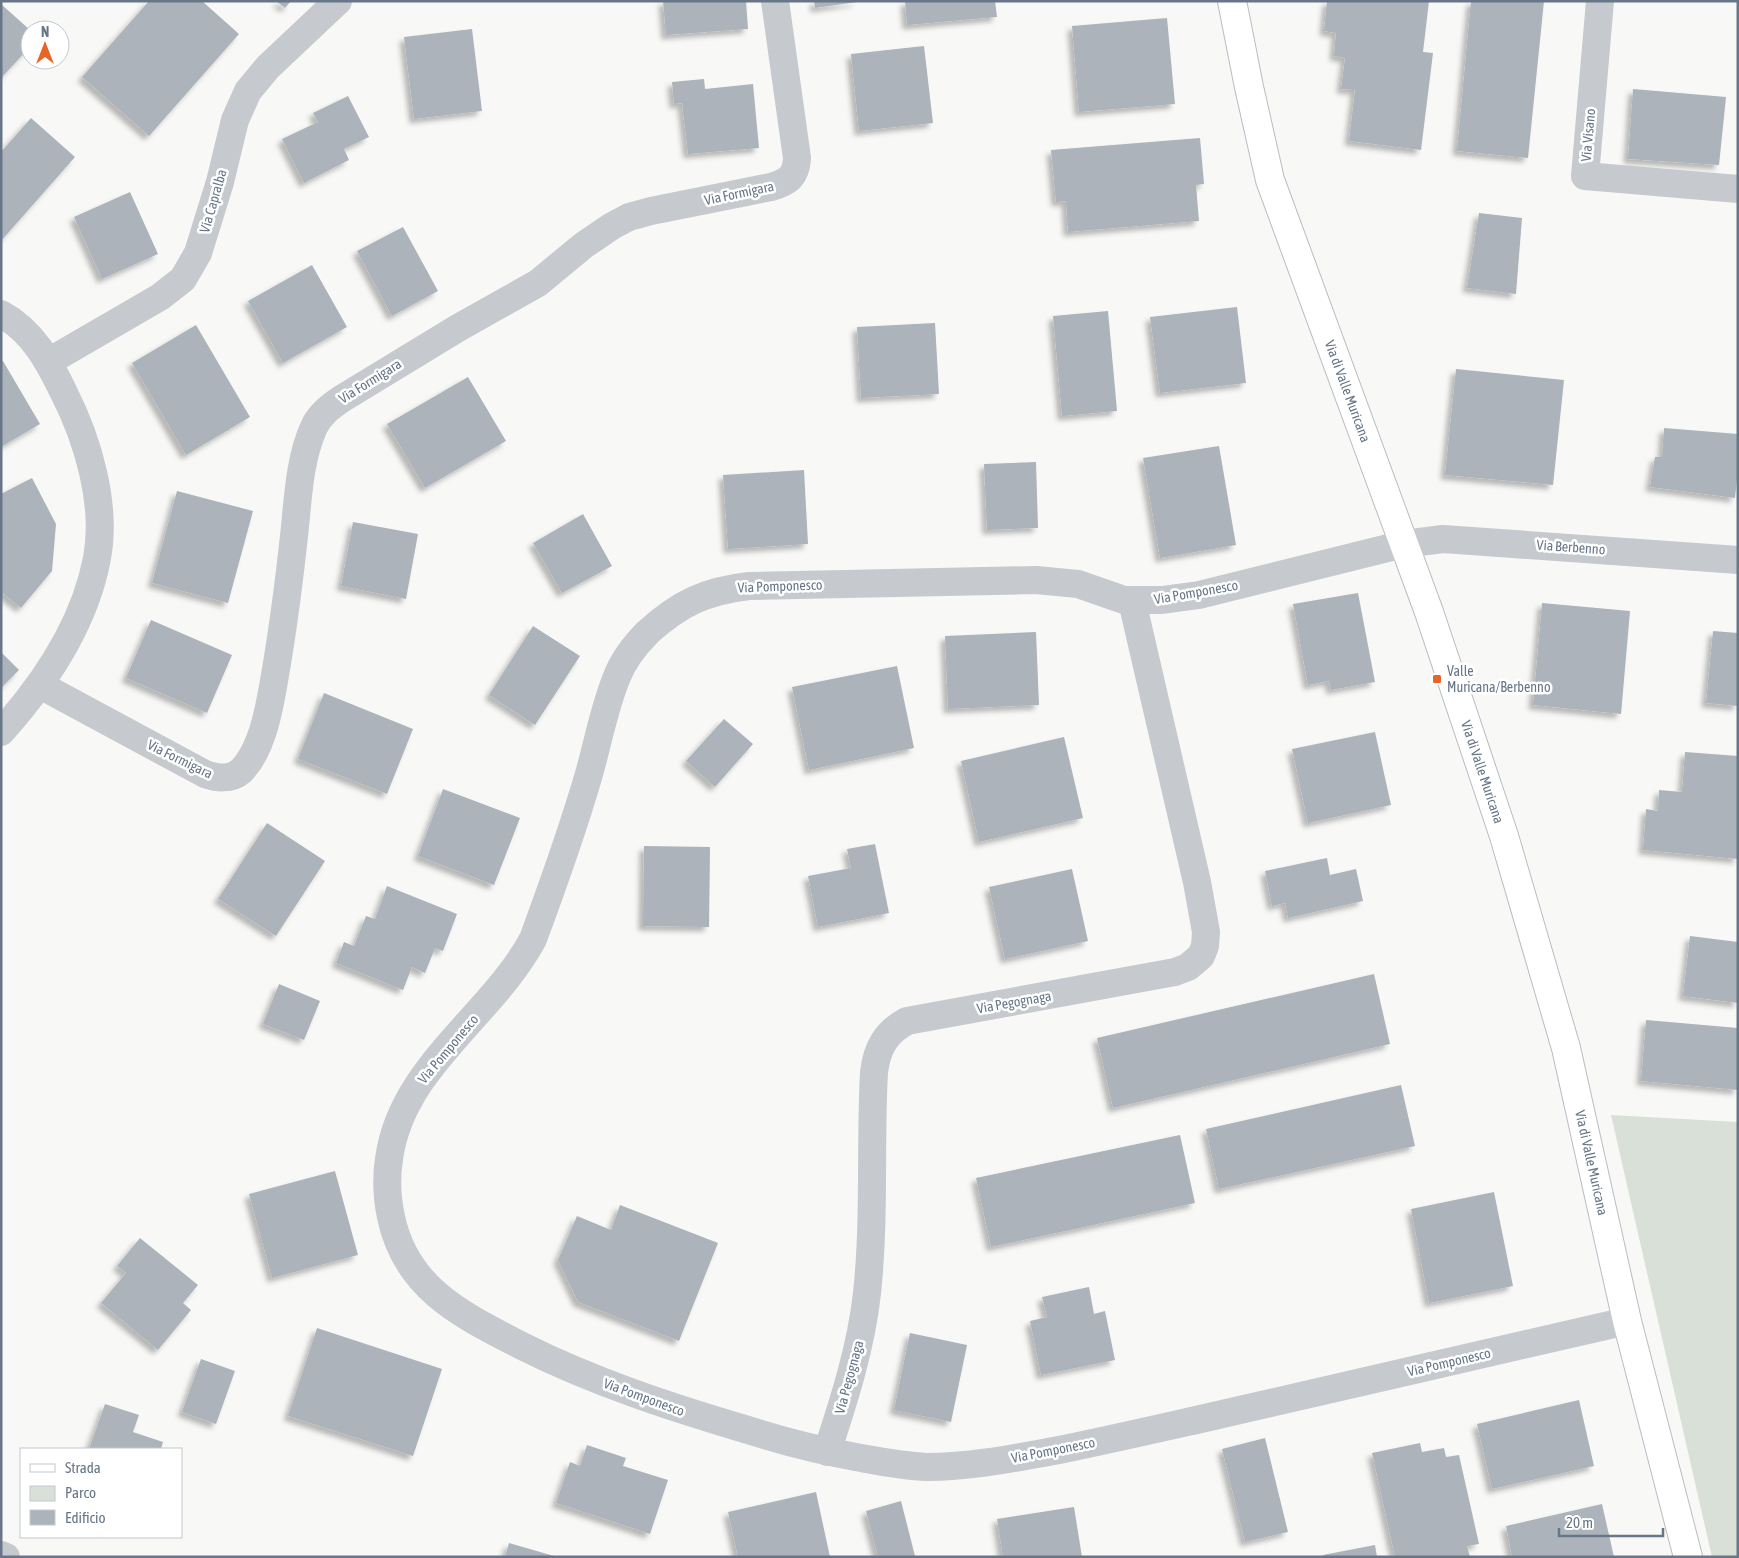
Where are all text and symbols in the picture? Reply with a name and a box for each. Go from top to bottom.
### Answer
north arrow [20,20,70,70]
text: N [41,24,49,40]
street label: Via Visano [1578,108,1598,162]
street label: Via Capralba [196,167,230,235]
street label: Via Formigara [703,178,775,208]
street label: Via di Valle Muricana [1322,338,1374,444]
street label: Via Formigara [336,356,404,406]
street label: Via Berbenno [1536,537,1606,557]
street label: Via Pomponesco [737,577,823,595]
street label: Via Pomponesco [1153,577,1239,607]
place label: Valle Muricana/Berbenno [1447,663,1551,695]
marker: Valle Muricana/Berbenno [1431,673,1443,685]
street label: Via di Valle Muricana [1458,718,1507,825]
street label: Via Formigara [145,736,215,782]
street label: Via Pegognaga [975,988,1053,1016]
street label: Via Pomponesco [415,1011,481,1087]
street label: Via di Valle Muricana [1572,1109,1611,1217]
street label: Via Pegognaga [832,1338,866,1416]
street label: Via Pomponesco [1406,1345,1492,1379]
street label: Via Pomponesco [601,1375,687,1419]
street label: Via Pomponesco [1010,1434,1096,1466]
legend [20,1448,182,1538]
text: Strada [65,1459,101,1476]
text: Parco [65,1484,96,1501]
scale bar [1559,1506,1663,1538]
text: Edificio [65,1509,106,1526]
text: 20 m [1566,1514,1593,1531]

